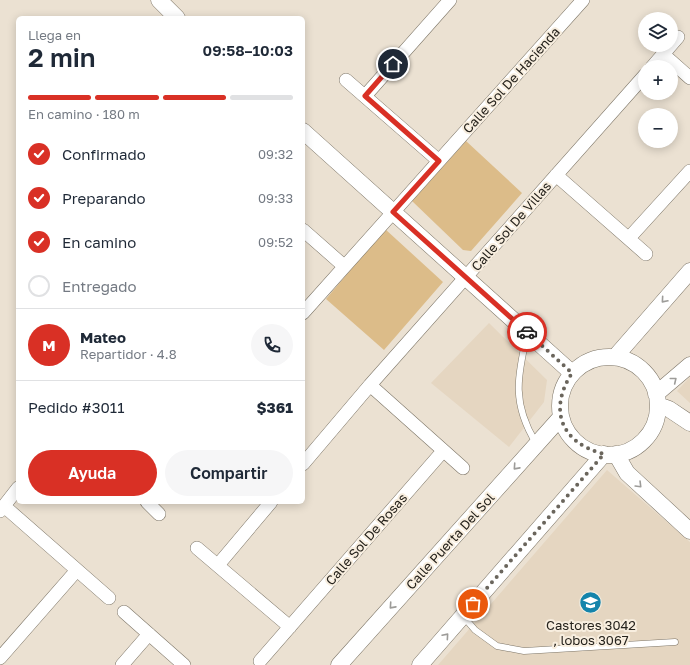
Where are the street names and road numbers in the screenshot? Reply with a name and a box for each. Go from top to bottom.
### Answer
street label: Calle Sol De Hacienda [459,24,563,136]
street label: Calle Sol De Villas [468,178,554,274]
street label: Calle Puerta Del Sol [402,489,498,593]
street label: Calle Sol De Rosas [322,490,410,588]

